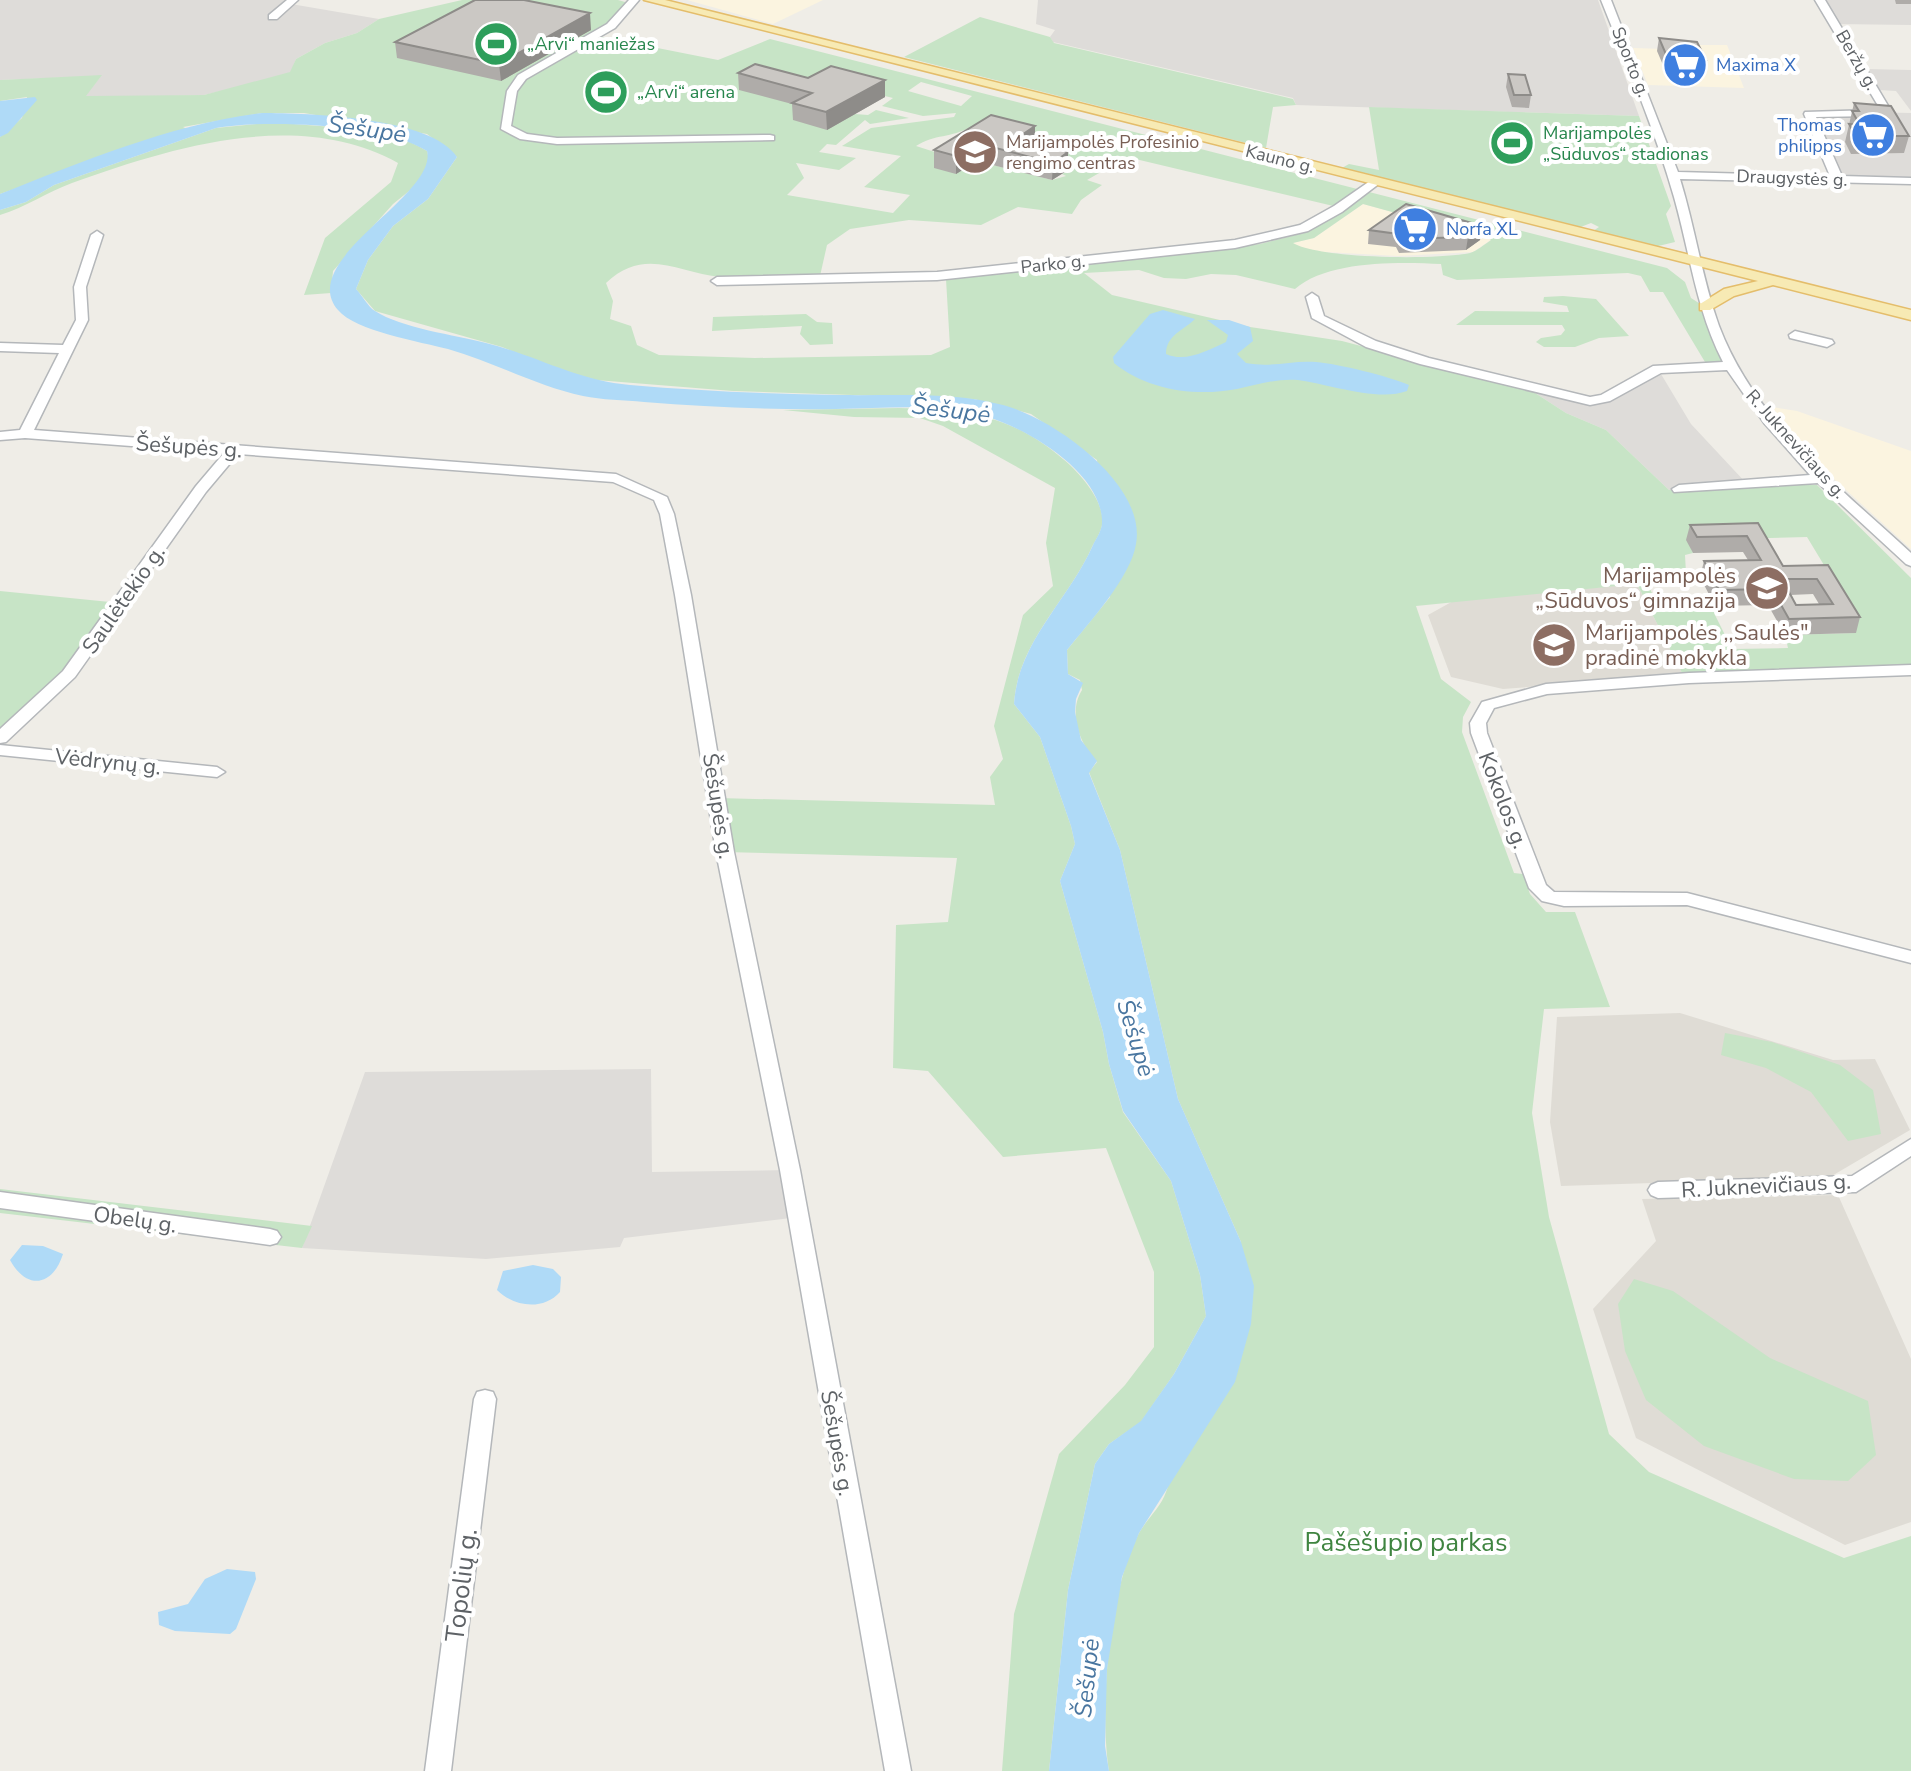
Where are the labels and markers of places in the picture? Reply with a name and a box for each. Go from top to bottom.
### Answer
sports icon: „Arvi“ maniežas [472,20,520,68]
place label: „Arvi“ maniežas [527,32,655,56]
supermarket icon: Maxima X [1661,41,1709,89]
place label: Maxima X [1716,53,1796,77]
sports icon: „Arvi“ arena [582,68,630,116]
place label: „Arvi“ arena [637,80,735,104]
supermarket icon: Thomas philipps [1849,111,1897,159]
place label: Thomas philipps [1777,113,1842,158]
sports icon: Marijampolės „Sūduvos“ stadionas [1488,119,1536,167]
place label: Marijampolės „Sūduvos“ stadionas [1543,121,1709,166]
school or university icon: Marijampolės Profesinio rengimo centras [951,128,999,176]
place label: Marijampolės Profesinio rengimo centras [1006,130,1199,175]
supermarket icon: Norfa XL [1391,205,1439,253]
place label: Norfa XL [1446,217,1518,241]
place label: Marijampolės „Sūduvos“ gimnazija [1535,561,1736,616]
school or university icon: Marijampolės „Sūduvos“ gimnazija [1743,564,1791,612]
place label: Marijampolės ,,Saulės" pradinė mokykla [1585,618,1809,673]
school or university icon: Marijampolės ,,Saulės" pradinė mokykla [1530,621,1578,669]

